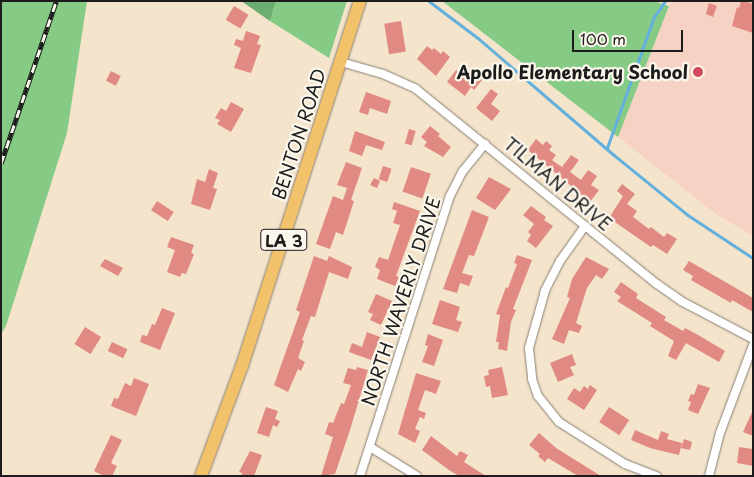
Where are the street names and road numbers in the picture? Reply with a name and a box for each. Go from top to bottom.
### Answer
street label: BENTON ROAD [267,65,331,203]
street label: TILMAN DRIVE [500,133,616,235]
street label: NORTH WAVERLY DRIVE [357,193,445,409]
road number: LA 3 [260,226,308,254]

